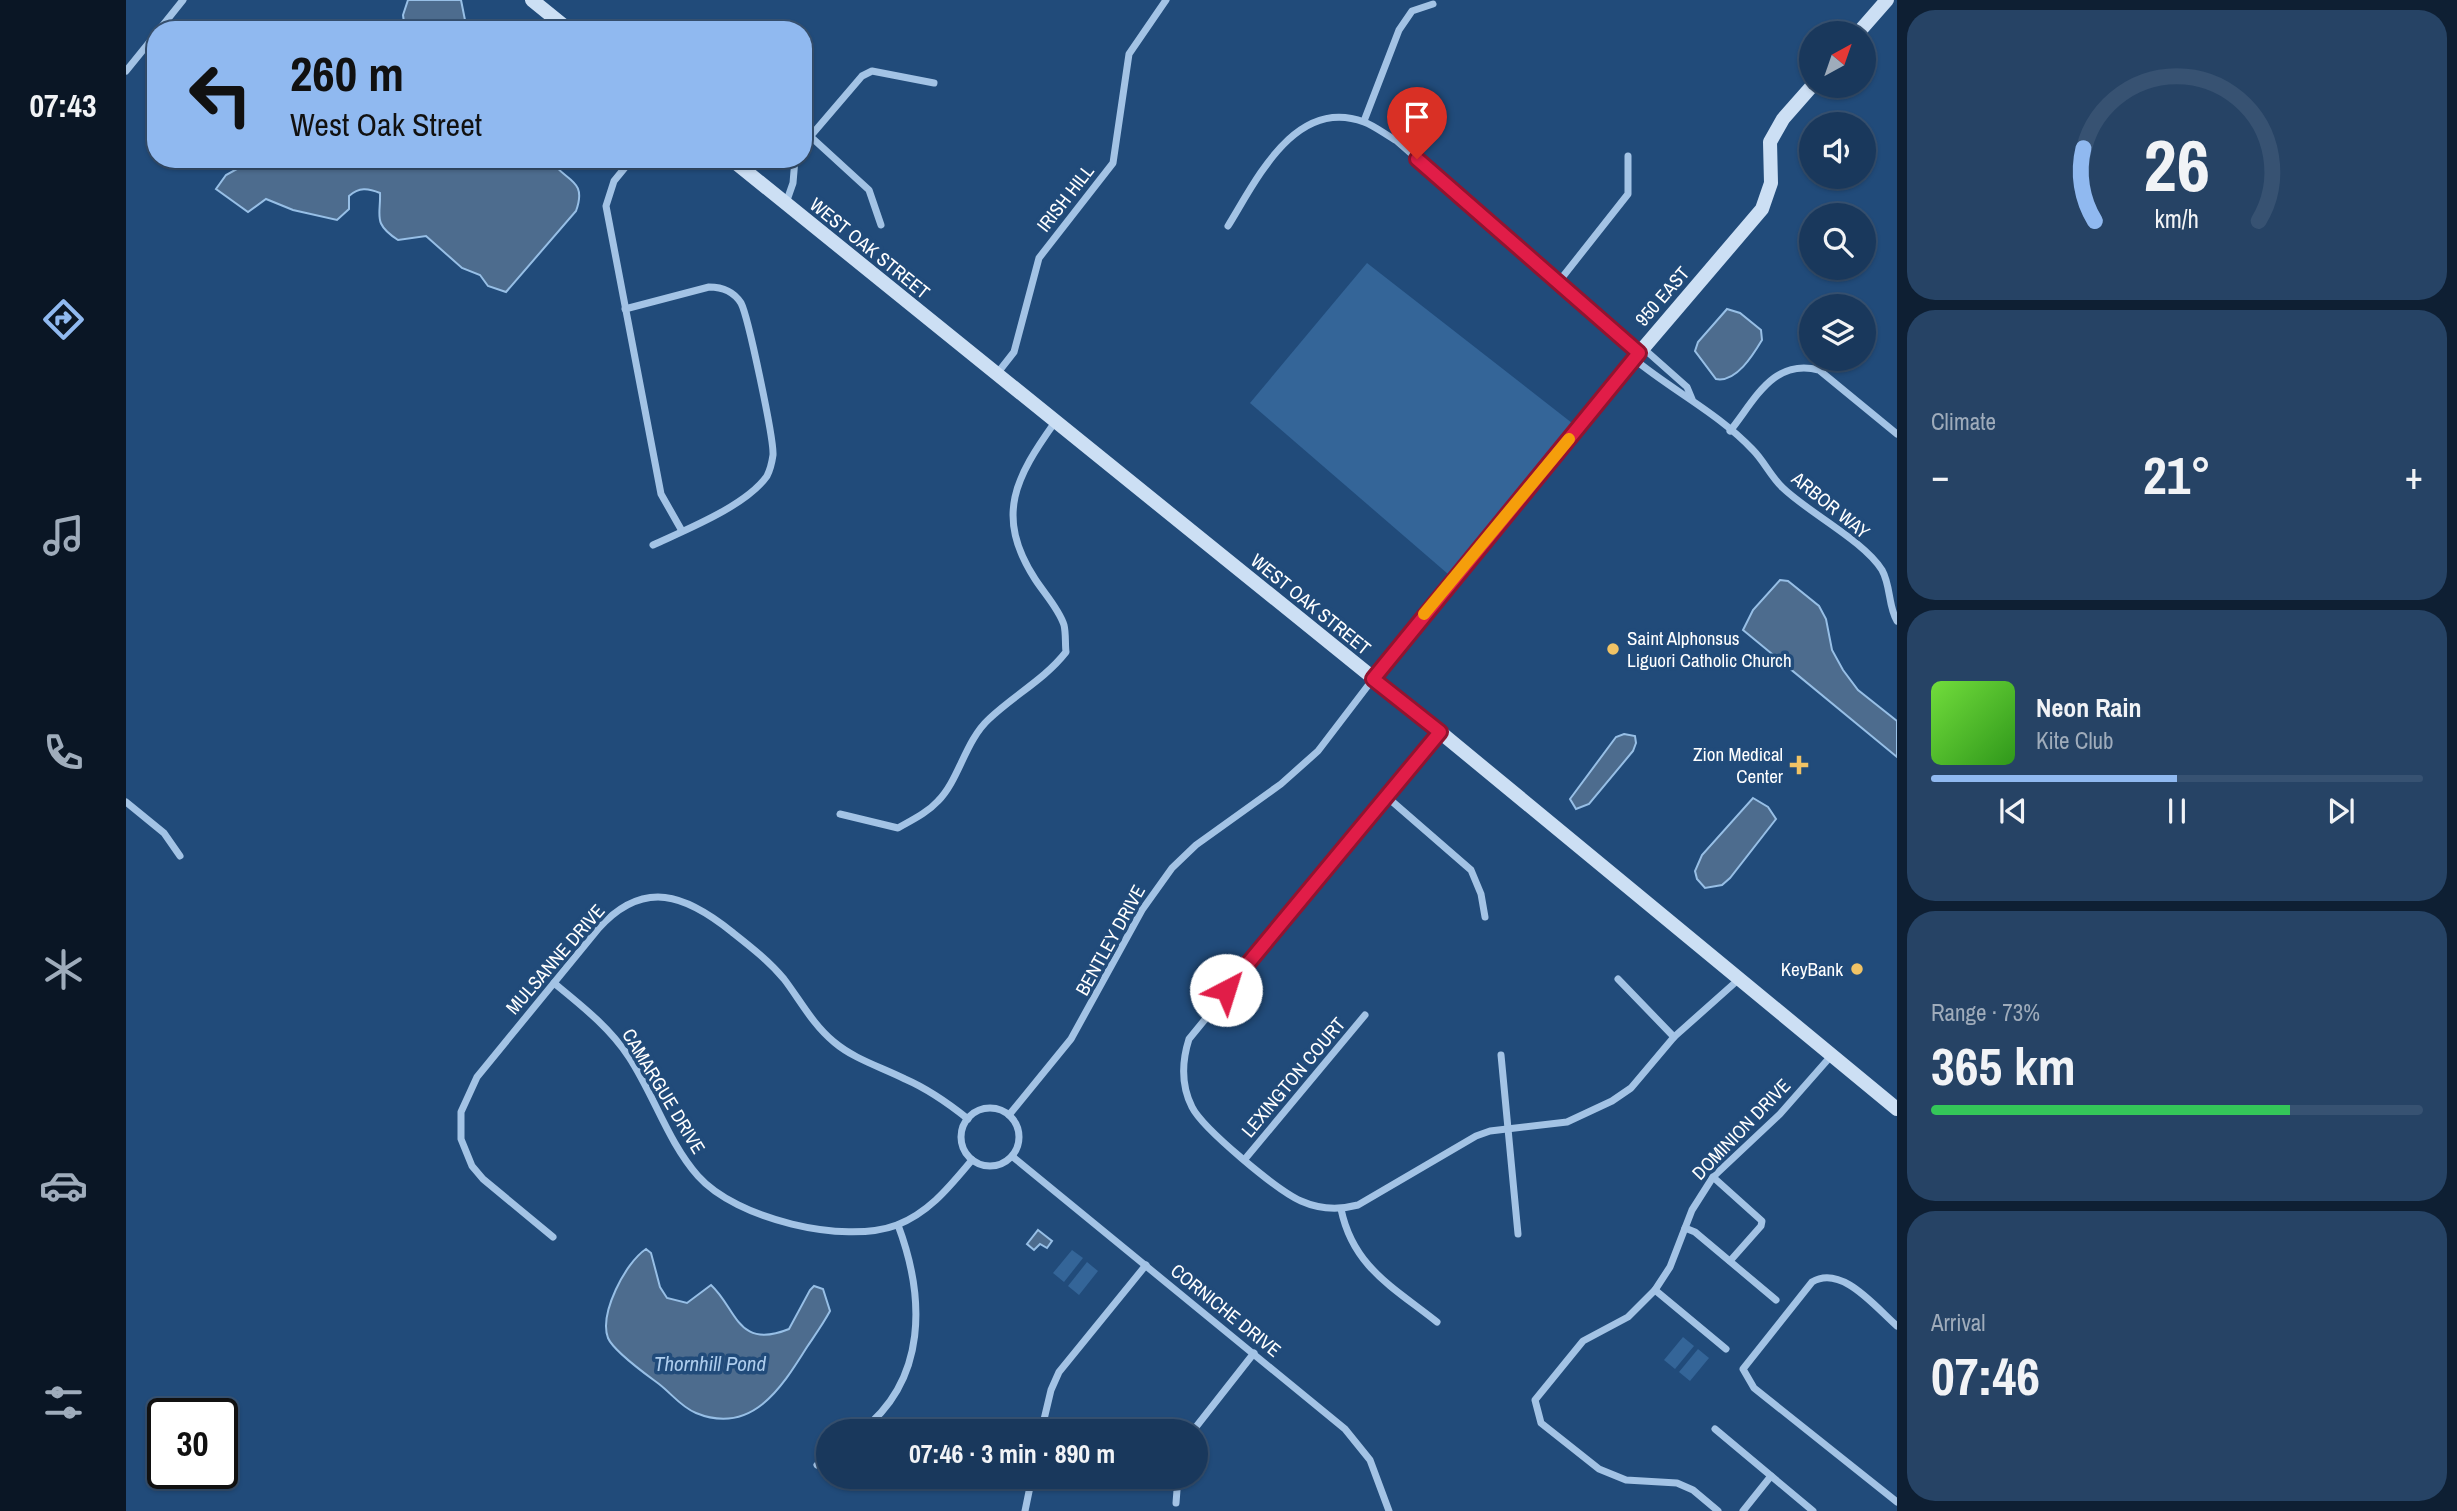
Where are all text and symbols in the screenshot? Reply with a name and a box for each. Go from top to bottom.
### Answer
north arrow [1799,21,1876,98]
map controls [1799,21,1876,371]
text: 260 m [290,40,404,106]
icon: left [175,49,266,140]
text: 07:43 [29,84,97,127]
pin [1387,87,1447,159]
icon: arrive [1398,98,1436,136]
text: West Oak Street [290,103,482,146]
button: sound [1799,112,1876,189]
text: 26 [2144,116,2210,214]
street label: IRISH HILL [1030,159,1100,237]
street label: WEST OAK STREET [804,191,936,305]
text: km/h [2155,202,2199,236]
button: search [1799,203,1876,280]
street label: 950 EAST [1629,260,1695,331]
button: layers [1799,294,1876,371]
icon: directions [39,295,88,344]
text: Climate [1931,406,1996,437]
text: 21° [2143,440,2211,510]
text: − [1931,450,1949,501]
text: + [2405,450,2423,501]
street label: ARBOR WAY [1786,465,1876,545]
icon: music [39,511,88,560]
street label: WEST OAK STREET [1245,547,1377,661]
place label: Saint Alphonsus Liguori Catholic Church [1627,625,1792,673]
marker: Saint Alphonsus Liguori Catholic Church [1605,641,1621,657]
text: Neon Rain [2036,690,2141,725]
text: Kite Club [2036,725,2114,756]
icon: phone [39,728,88,777]
place label: Zion Medical Center [1693,741,1784,789]
marker: Zion Medical Center [1789,755,1809,775]
icon: previous [1994,792,2032,830]
icon: pause [2158,792,2196,830]
icon: next [2322,792,2360,830]
street label: BENTLEY DRIVE [1069,880,1151,1000]
street label: MULSANNE DRIVE [500,898,610,1020]
icon: climate [39,945,88,994]
position arrow [1189,953,1263,1027]
place label: KeyBank [1781,956,1843,982]
marker: KeyBank [1849,961,1865,977]
text: Range · 73% [1931,997,2040,1028]
street label: LEXINGTON COURT [1235,1011,1351,1143]
street label: CAMARGUE DRIVE [616,1023,712,1159]
text: 365 km [1931,1031,2076,1101]
street label: DOMINION DRIVE [1686,1073,1796,1185]
icon: car [39,1161,88,1210]
street label: CORNICHE DRIVE [1165,1257,1287,1363]
text: Arrival [1931,1307,1986,1338]
text: 07:46 [1931,1341,2040,1411]
water label: Thornhill Pond [654,1349,766,1378]
icon: filters [39,1378,88,1427]
speed limit sign: 30 [147,1398,238,1489]
text: 07:46 · 3 min · 890 m [909,1436,1115,1471]

